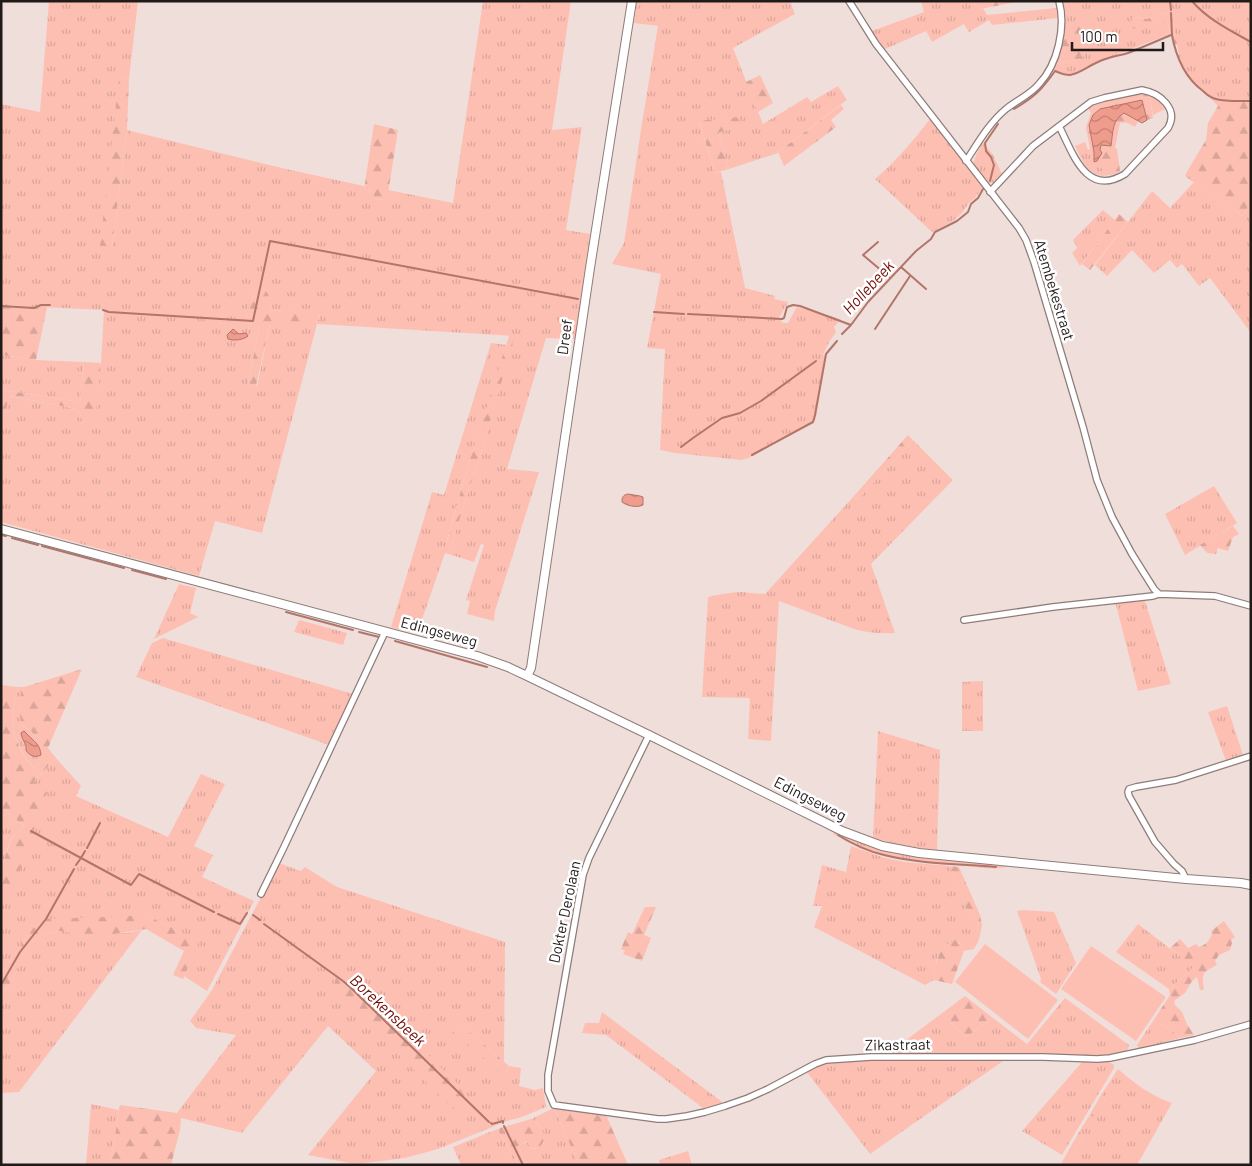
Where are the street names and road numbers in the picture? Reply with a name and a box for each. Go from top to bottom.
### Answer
street label: Atembekestraat [1031,237,1079,342]
street label: Dreef [553,318,575,356]
street label: Edingseweg [399,612,480,650]
street label: Edingseweg [771,772,850,824]
street label: Dokter Derolaan [544,859,584,965]
street label: Zikastraat [865,1034,931,1054]

